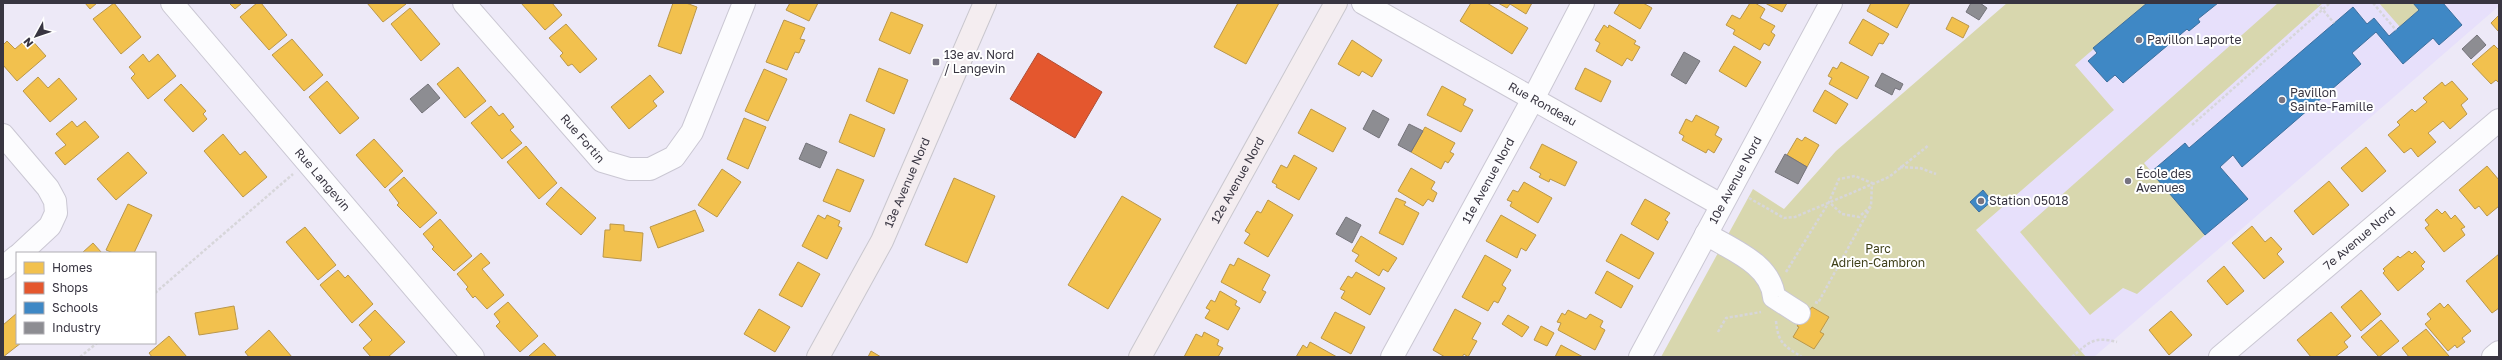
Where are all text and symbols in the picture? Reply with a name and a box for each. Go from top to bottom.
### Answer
north arrow [16,16,56,56]
place label: Pavillon Laporte [2147,32,2241,47]
text: N [20,35,36,50]
marker: Pavillon Laporte [2134,35,2144,45]
place label: 13e av. Nord / Langevin [944,47,1014,76]
marker: 13e av. Nord / Langevin [931,57,941,67]
street label: Rue Rondeau [1506,79,1580,129]
place label: Pavillon Sainte-Famille [2290,85,2373,114]
marker: Pavillon Sainte-Famille [2277,95,2287,105]
street label: Rue Fortin [557,111,608,166]
street label: 12e Avenue Nord [1207,134,1267,226]
street label: 10e Avenue Nord [1705,134,1765,226]
street label: 13e Avenue Nord [881,135,933,230]
street label: 11e Avenue Nord [1459,135,1517,226]
street label: Rue Langevin [292,145,354,214]
place label: École des Avenues [2136,166,2191,195]
marker: École des Avenues [2123,176,2133,186]
place label: Station 05018 [1989,193,2068,208]
marker: Station 05018 [1976,196,1986,206]
street label: 7e Avenue Nord [2320,203,2398,273]
park label: Parc Adrien-Cambron [1831,241,1925,270]
legend [16,252,156,344]
text: Homes [52,260,92,275]
text: Shops [52,280,88,295]
text: Schools [52,300,98,315]
text: Industry [52,320,101,335]

